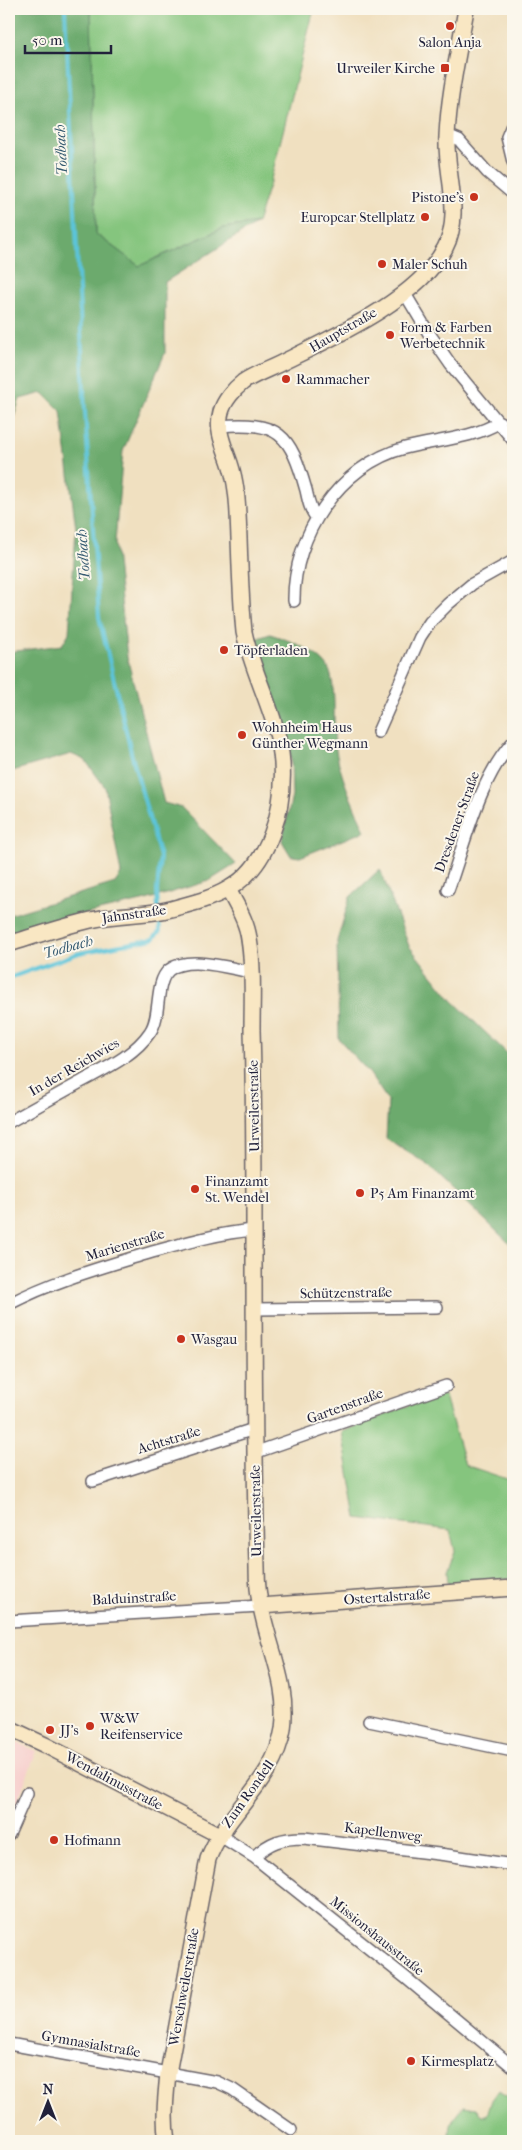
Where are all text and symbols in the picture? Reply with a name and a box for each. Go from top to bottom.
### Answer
marker: Salon Anja [444,20,456,32]
scale bar [25,22,111,54]
text: 50 m [32,31,63,49]
place label: Salon Anja [419,34,482,51]
place label: Urweiler Kirche [336,60,435,77]
marker: Urweiler Kirche [439,62,451,74]
water label: Todbach [51,124,71,176]
place label: Pistone's [411,189,464,206]
marker: Pistone's [468,191,480,203]
place label: Europcar Stellplatz [301,209,415,226]
marker: Europcar Stellplatz [419,211,431,223]
place label: Maler Schuh [392,256,468,273]
marker: Maler Schuh [376,258,388,270]
street label: Hauptstraße [306,304,380,356]
place label: Form & Farben Werbetechnik [399,319,492,352]
marker: Form & Farben Werbetechnik [384,329,396,341]
place label: Rammacher [296,371,369,388]
marker: Rammacher [280,373,292,385]
water label: Todbach [72,529,94,581]
place label: Töpferladen [234,642,308,659]
marker: Töpferladen [218,644,230,656]
place label: Wohnheim Haus Günther Wegmann [251,719,368,752]
marker: Wohnheim Haus Günther Wegmann [236,729,248,741]
street label: Dresdener Straße [431,769,483,875]
street label: Jahnstraße [100,901,167,927]
water label: Todbach [41,931,95,963]
street label: In der Reichwies [26,1034,122,1100]
street label: Urweilerstraße [245,1060,263,1152]
place label: Finanzamt St. Wendel [205,1173,269,1206]
marker: Finanzamt St. Wendel [189,1183,201,1195]
place label: P5 Am Finanzamt [370,1185,475,1202]
marker: P5 Am Finanzamt [354,1187,366,1199]
street label: Marienstraße [84,1225,167,1265]
street label: Schützenstraße [300,1284,392,1302]
place label: Wasgau [190,1331,237,1348]
marker: Wasgau [175,1333,187,1345]
street label: Gartenstraße [305,1384,385,1428]
street label: Achtstraße [134,1422,203,1458]
street label: Urweilerstraße [247,1465,265,1557]
street label: Ostertalstraße [343,1585,431,1609]
street label: Balduinstraße [91,1587,177,1609]
place label: W&W Reifenservice [99,1710,183,1743]
marker: W&W Reifenservice [84,1720,96,1732]
place label: JJ's [59,1722,79,1739]
marker: JJ's [44,1724,56,1736]
street label: Wendalinusstraße [61,1748,166,1814]
street label: Zum Rondell [218,1757,278,1831]
street label: Kapellenweg [343,1819,423,1845]
place label: Hofmann [64,1832,121,1849]
marker: Hofmann [48,1834,60,1846]
street label: Missionshausstraße [327,1893,428,1979]
street label: Werschweilerstraße [165,1927,203,2048]
street label: Gymnasialstraße [40,2027,142,2061]
place label: Kirmesplatz [421,2053,494,2070]
marker: Kirmesplatz [405,2055,417,2067]
north arrow [22,2078,72,2128]
text: N [43,2081,54,2098]

